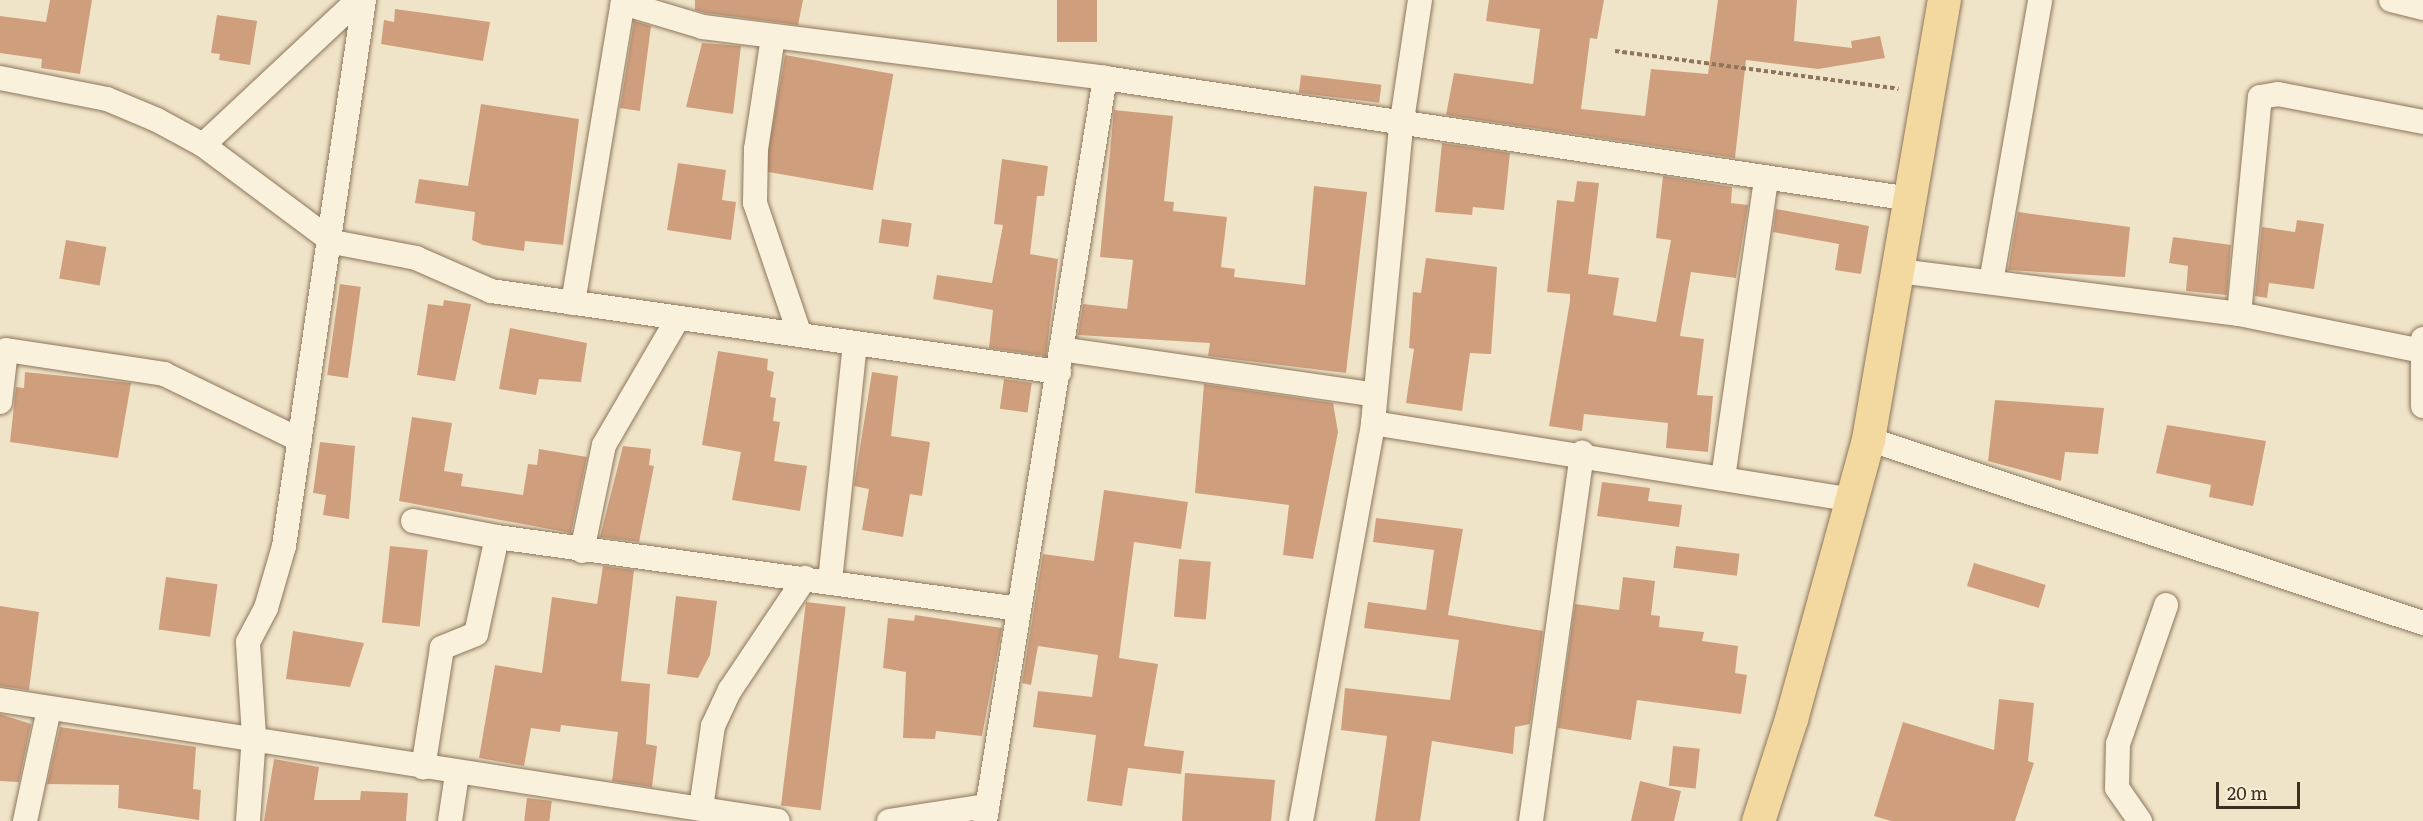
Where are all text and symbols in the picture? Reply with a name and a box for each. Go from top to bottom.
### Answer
scale bar [2219,770,2303,808]
text: 20 m [2227,779,2268,806]

